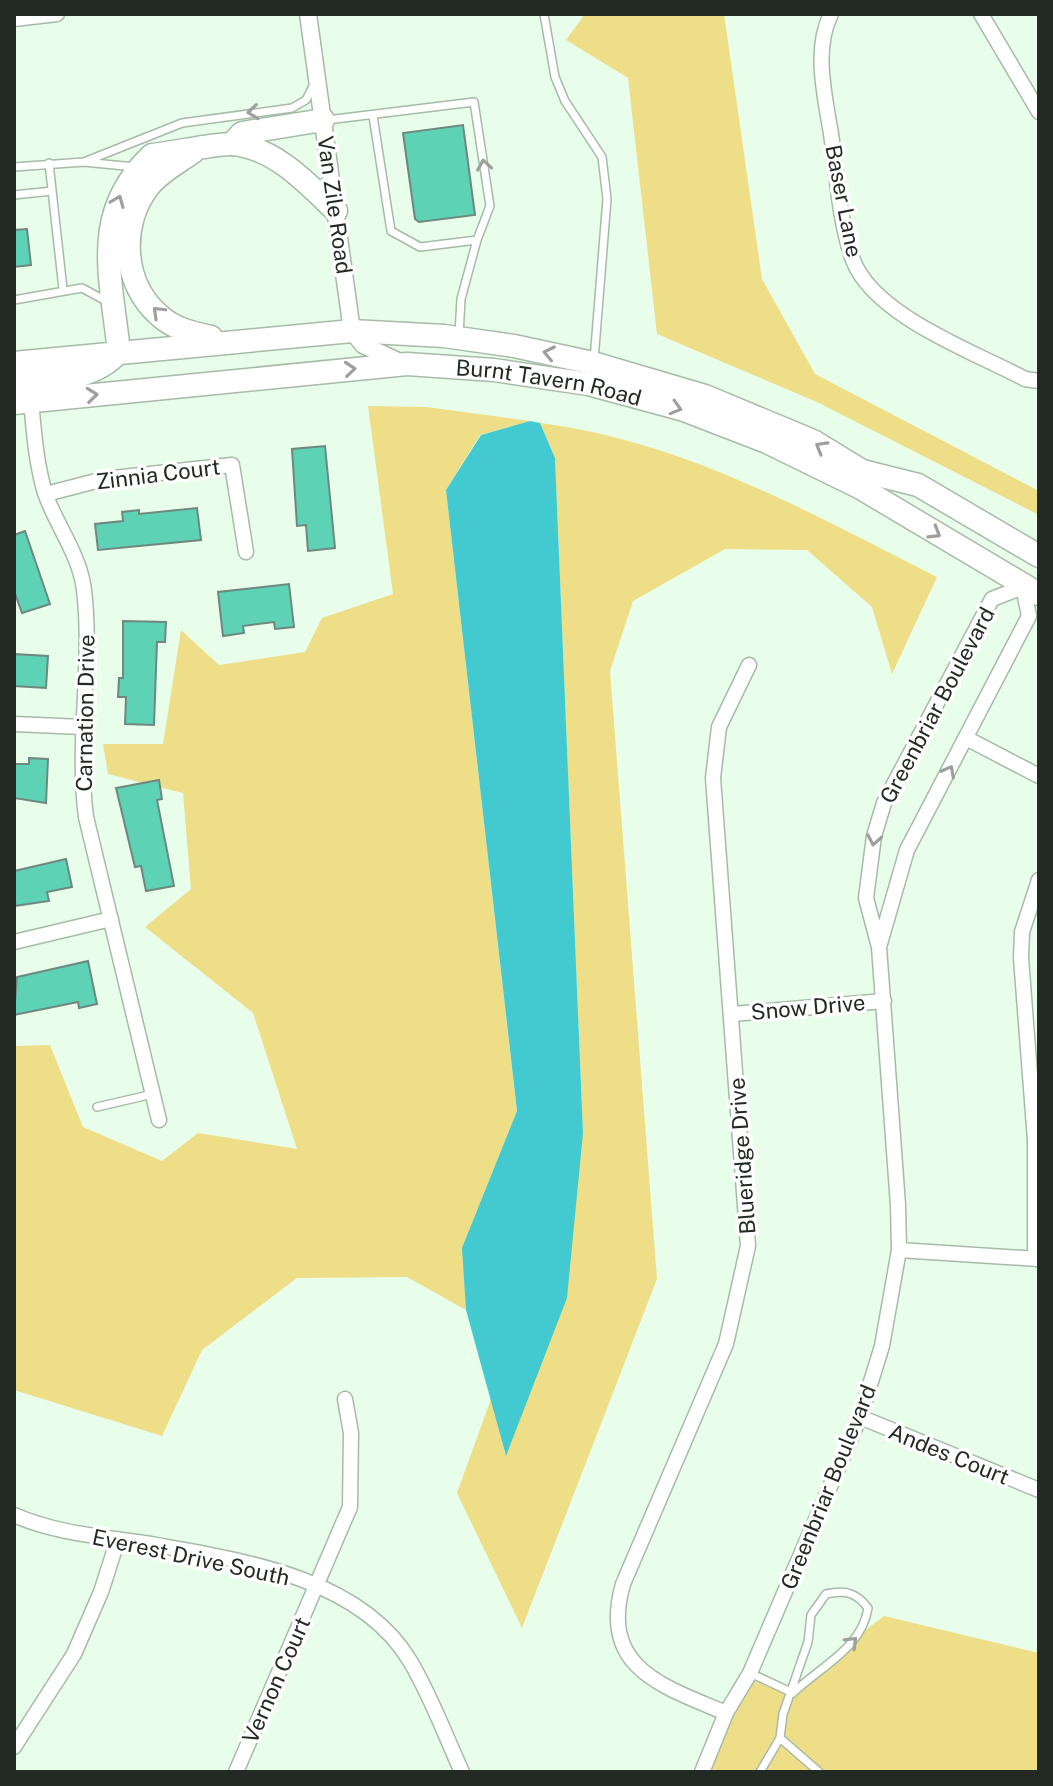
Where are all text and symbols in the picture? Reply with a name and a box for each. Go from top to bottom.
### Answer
one-way arrow [246,103,259,120]
street label: Van Zile Road [312,134,358,276]
street label: Baser Lane [820,143,868,259]
one-way arrow [476,158,493,172]
one-way arrow [108,195,125,209]
one-way arrow [153,306,167,321]
one-way arrow [543,346,556,363]
street label: Burnt Tavern Road [455,354,644,411]
one-way arrow [344,361,357,378]
one-way arrow [86,387,99,404]
one-way arrow [669,399,683,415]
one-way arrow [815,441,830,457]
street label: Zinnia Court [94,453,222,495]
one-way arrow [926,524,941,539]
street label: Greenbriar Boulevard [874,602,1000,808]
street label: Carnation Drive [71,634,99,792]
one-way arrow [939,765,954,780]
one-way arrow [867,833,884,847]
street label: Snow Drive [750,989,866,1025]
street label: Blueridge Drive [724,1077,760,1235]
street label: Greenbriar Boulevard [775,1381,881,1593]
street label: Andes Court [885,1418,1013,1490]
street label: Everest Drive South [90,1523,292,1591]
street label: Vernon Court [237,1613,315,1747]
one-way arrow [843,1637,857,1651]

